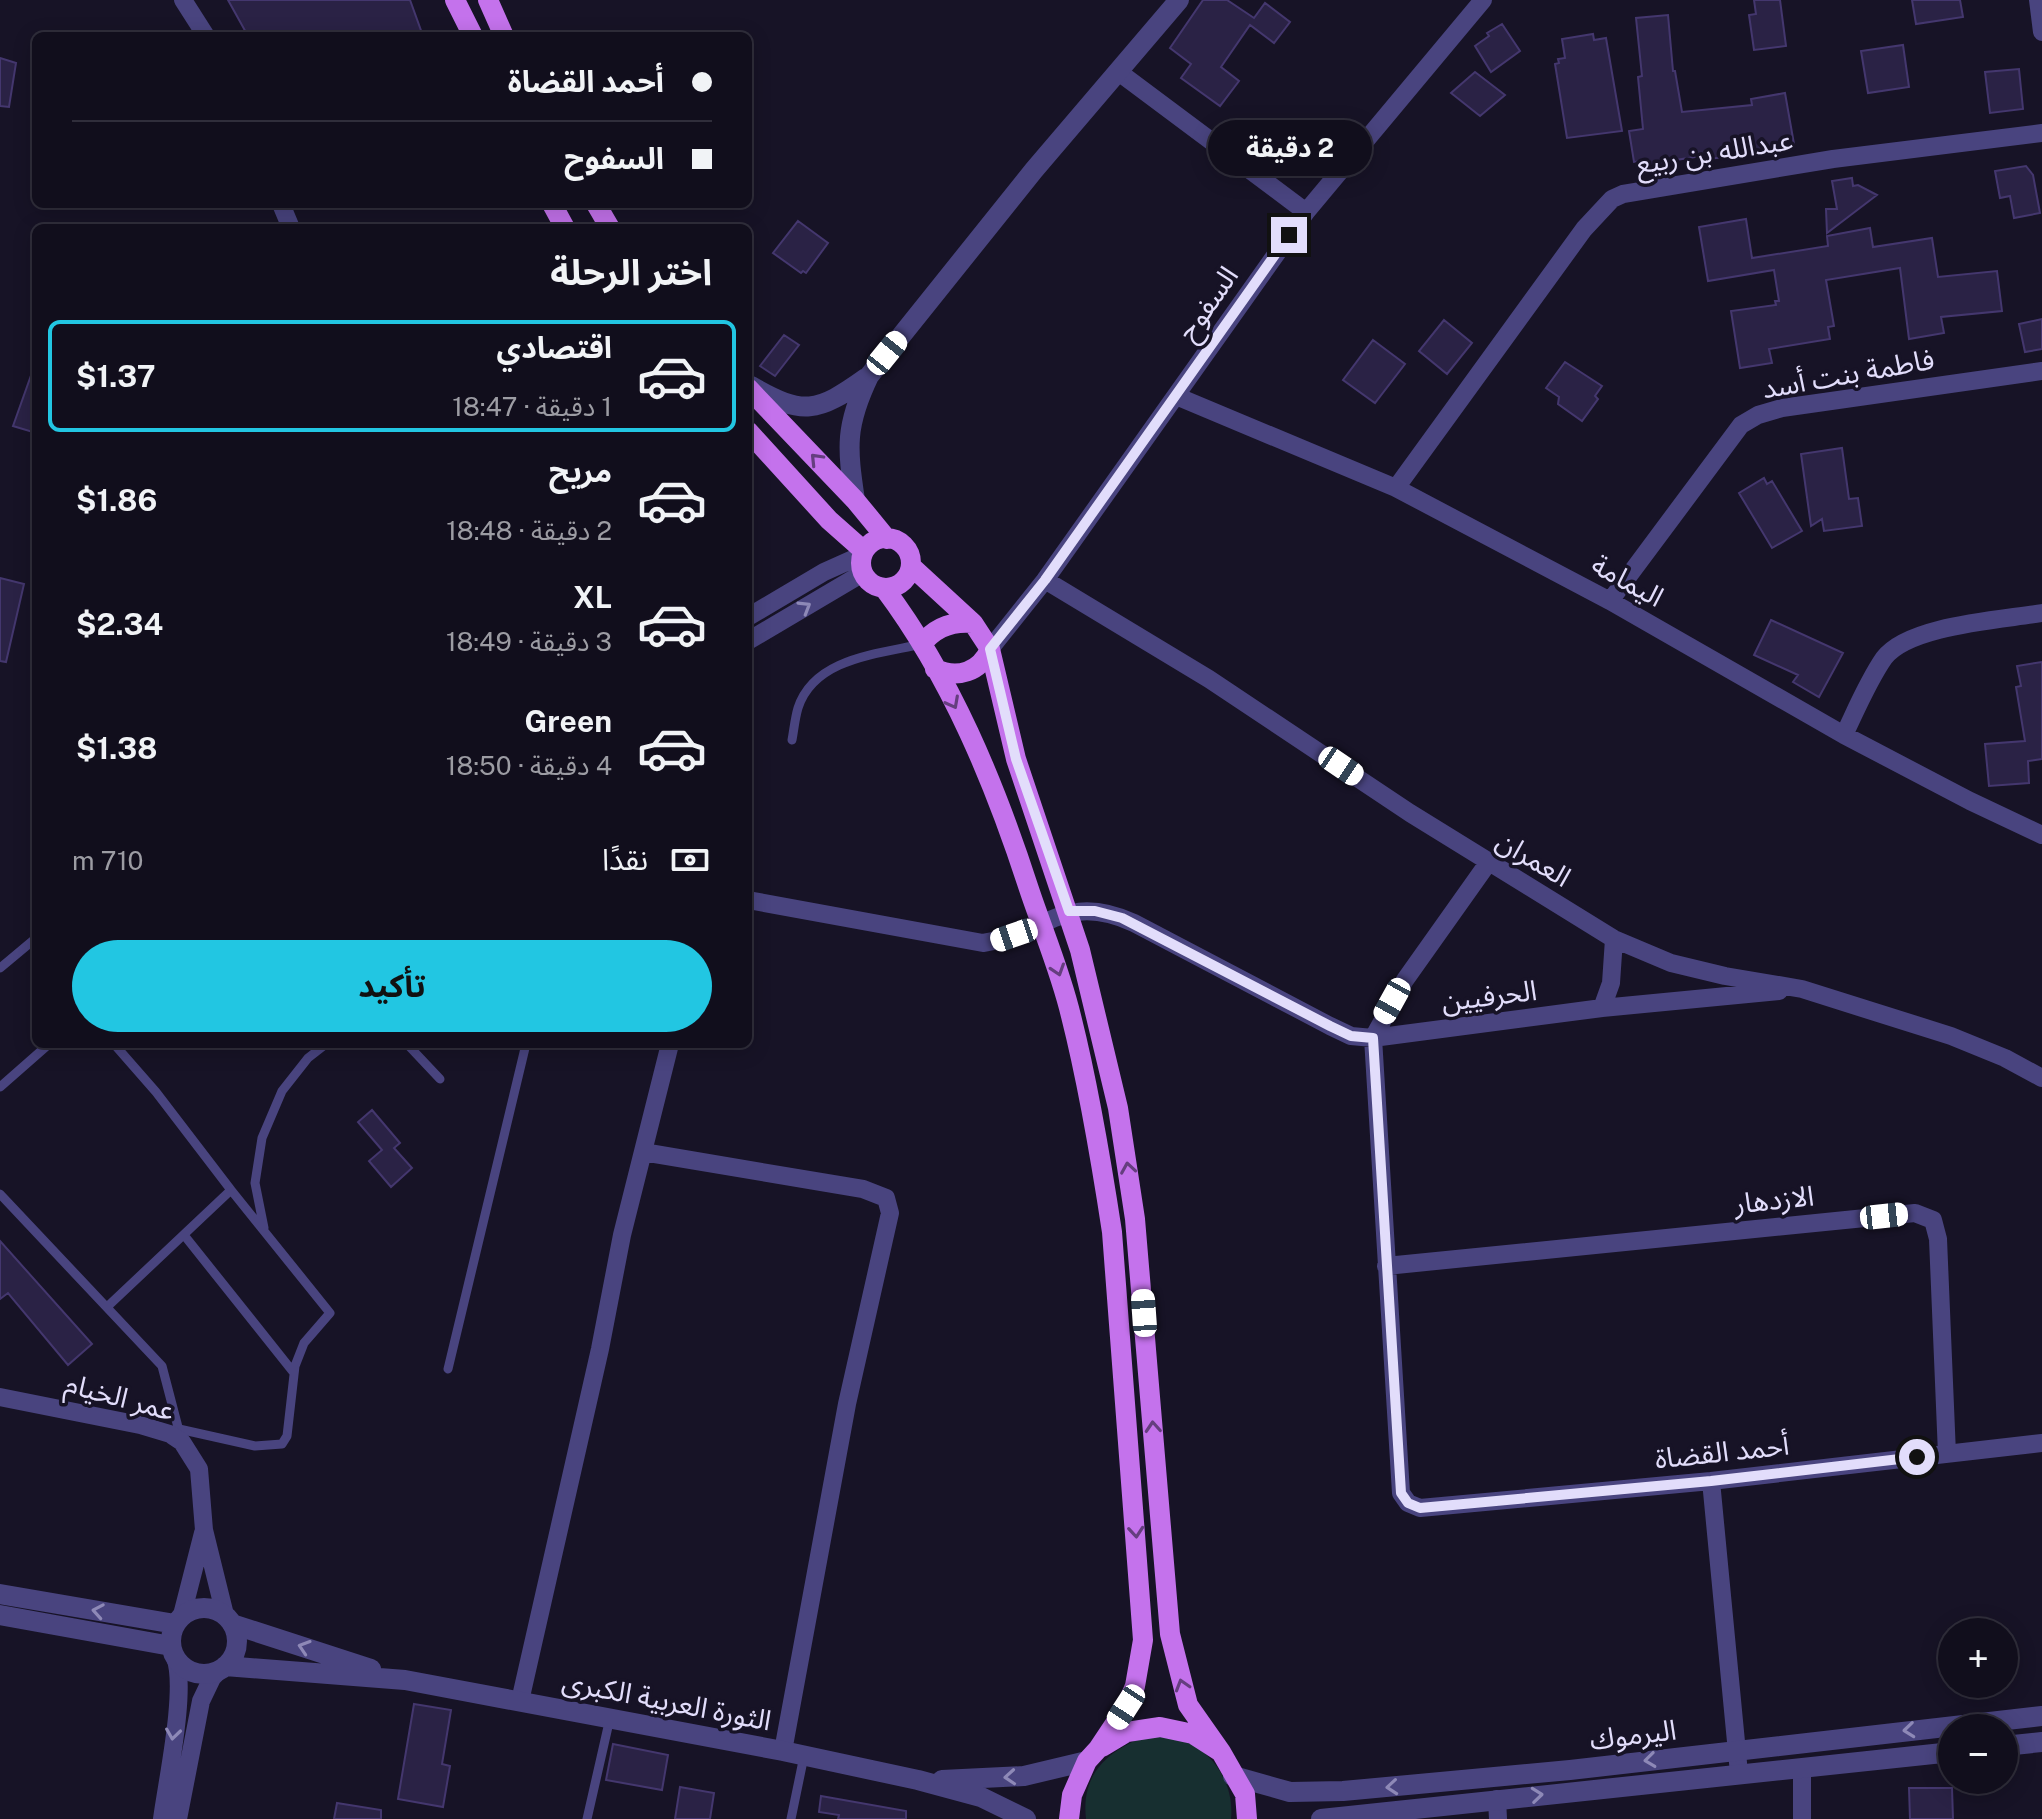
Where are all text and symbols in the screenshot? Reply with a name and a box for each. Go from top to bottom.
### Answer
text: أحمد القضاة [508,63,664,99]
callout: 2 دقيقة [1207,119,1371,175]
street label: عبدالله بن ربيع [1633,122,1796,185]
text: 2 دقيقة [1246,132,1334,163]
text: السفوح [564,140,664,176]
route end [1271,217,1307,253]
text: اختر الرحلة [550,251,712,293]
street label: السفوح [1170,260,1248,349]
car [863,327,911,379]
text: اقتصادي [497,329,612,365]
icon: car [636,340,708,412]
street label: فاطمة بنت أسد [1759,341,1937,404]
text: $1.37 [76,358,156,394]
text: 1 دقيقة · 18:47 [452,391,612,422]
text: مريح [549,453,612,489]
one-way arrow [812,454,826,469]
icon: car [636,464,708,536]
text: $1.86 [76,482,157,518]
text: 2 دقيقة · 18:48 [446,515,612,546]
street label: اليمامة [1586,547,1670,613]
text: XL [573,579,612,615]
icon: car [636,588,708,660]
one-way arrow [796,601,811,617]
text: $2.34 [76,606,163,642]
text: 3 دقيقة · 18:49 [446,626,612,657]
one-way arrow [944,694,959,709]
text: Green [525,703,612,739]
icon: car [636,712,708,784]
text: $1.38 [76,730,157,766]
car [1314,743,1368,789]
text: 4 دقيقة · 18:50 [446,750,612,781]
street label: العمران [1490,823,1577,894]
icon: cash [668,838,712,882]
text: نقدًا [602,841,648,877]
text: 710 m [72,845,143,876]
car [987,916,1041,954]
button: تأكيد [72,940,712,1032]
one-way arrow [1048,963,1064,977]
street label: الحرفيين [1439,973,1539,1018]
car [1370,974,1414,1028]
one-way arrow [1120,1162,1137,1175]
street label: الازدهار [1731,1178,1816,1221]
car [1859,1202,1909,1230]
car [1130,1288,1158,1338]
street label: عمر الخيام [60,1366,178,1431]
one-way arrow [1145,1420,1162,1433]
street label: أحمد القضاة [1653,1427,1791,1474]
route start [1899,1439,1935,1475]
one-way arrow [1128,1526,1145,1539]
one-way arrow [91,1603,105,1620]
map controls [1938,1618,2018,1794]
button: + [1938,1618,2018,1698]
one-way arrow [298,1640,311,1656]
street label: الثورة العربية الكبرى [560,1664,774,1737]
one-way arrow [1175,1679,1191,1692]
car [1103,1680,1149,1734]
street label: اليرموك [1588,1712,1678,1757]
button: − [1938,1714,2018,1794]
one-way arrow [1902,1722,1915,1739]
one-way arrow [165,1727,182,1741]
one-way arrow [1644,1751,1657,1768]
one-way arrow [1003,1768,1016,1785]
one-way arrow [1385,1778,1398,1795]
one-way arrow [1531,1786,1544,1803]

